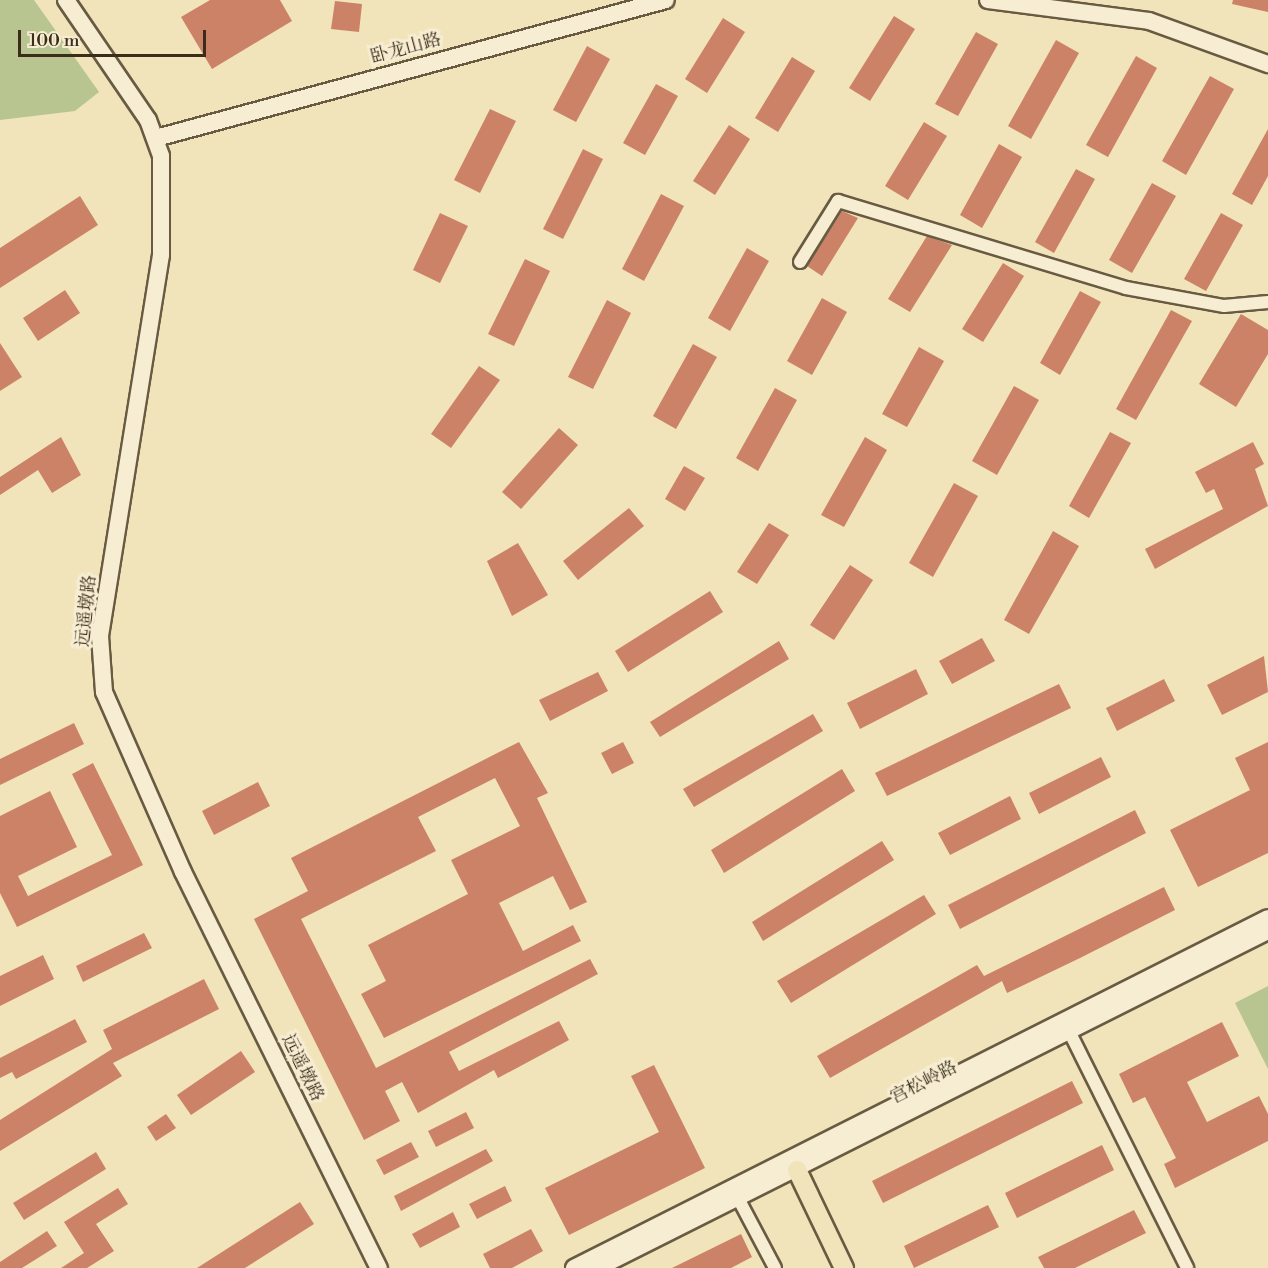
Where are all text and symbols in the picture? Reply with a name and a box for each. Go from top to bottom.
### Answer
scale bar [21,18,208,56]
text: 100 m [29,29,80,52]
street label: 卧龙山路 [368,29,444,69]
street label: 远遥墩路 [72,574,102,648]
street label: 远遥墩路 [277,1031,327,1105]
street label: 宫松岭路 [887,1057,961,1109]

